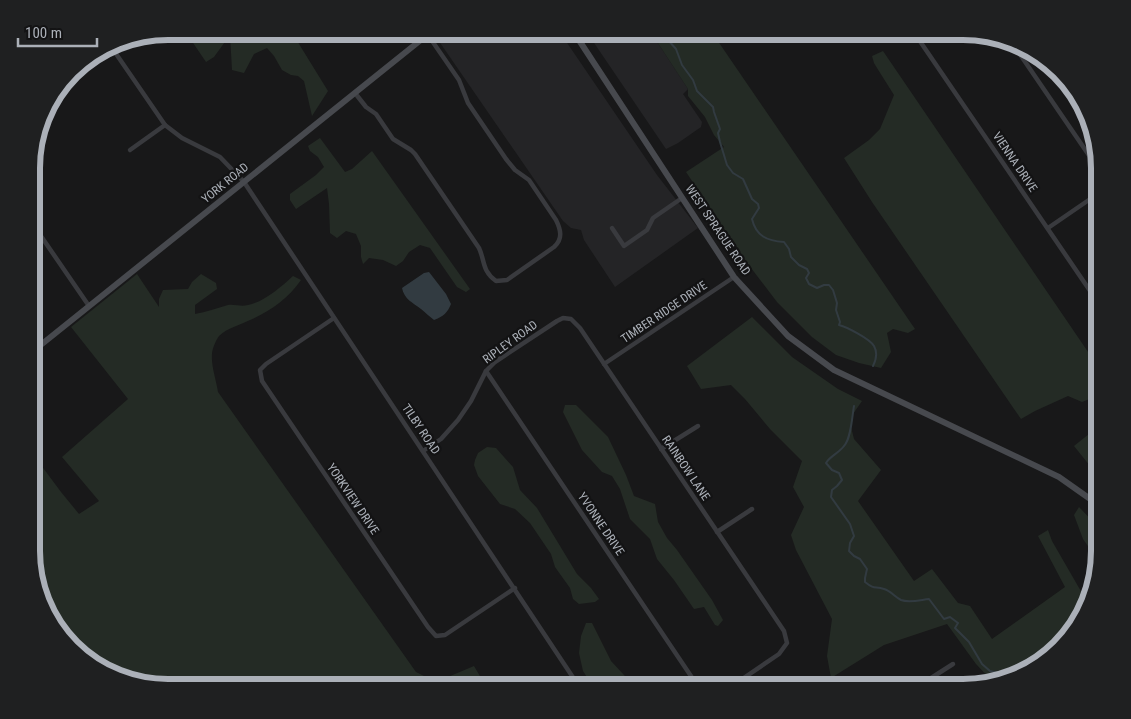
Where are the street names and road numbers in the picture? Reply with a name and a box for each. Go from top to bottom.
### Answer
street label: VIENNA DRIVE [990,129,1040,195]
street label: YORK ROAD [199,160,251,206]
street label: WEST SPRAGUE ROAD [683,182,754,278]
street label: TIMBER RIDGE DRIVE [618,278,710,346]
street label: RIPLEY ROAD [480,317,540,366]
street label: TILBY ROAD [399,401,443,457]
street label: RAINBOW LANE [659,433,713,503]
street label: YORKVIEW DRIVE [324,461,382,537]
street label: YVONNE DRIVE [575,490,627,558]

